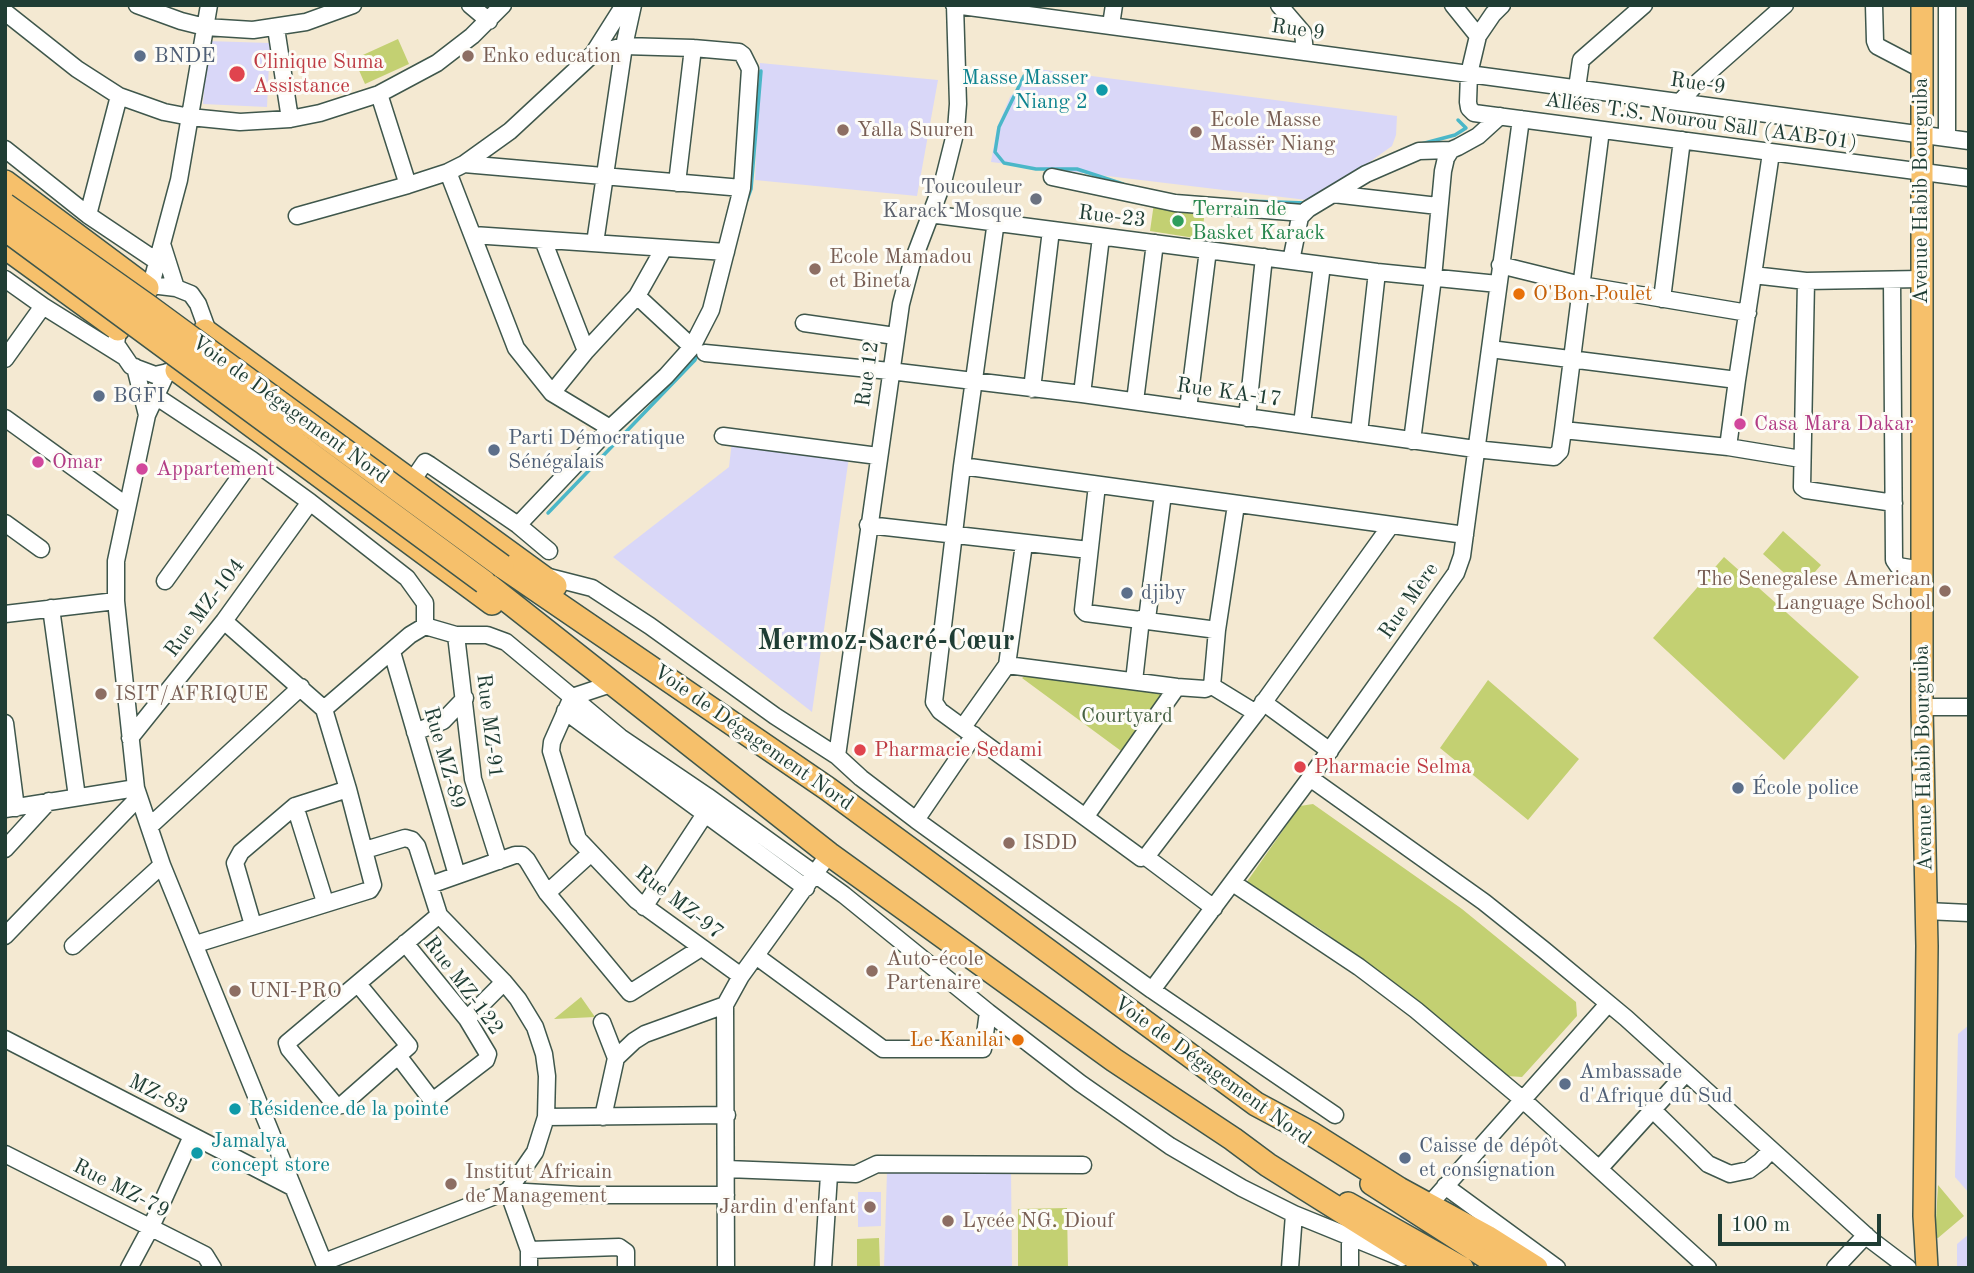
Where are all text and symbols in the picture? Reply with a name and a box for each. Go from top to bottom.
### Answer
street label: Rue 9 [1270,14,1326,46]
place label: BNDE [154,43,216,69]
place label: Enko education [482,43,621,69]
marker: BNDE [132,48,148,64]
marker: Enko education [460,48,476,64]
place label: Clinique Suma Assistance [253,49,384,99]
marker: Clinique Suma Assistance [227,64,247,84]
place label: Masse Masser Niang 2 [962,65,1088,115]
street label: Rue-9 [1669,68,1727,100]
street label: Avenue Habib Bourguiba [1908,78,1934,304]
marker: Masse Masser Niang 2 [1094,82,1110,98]
street label: Allées T.S. Nourou Sall (AAB-01) [1543,88,1859,156]
place label: Ecole Masse Massër Niang [1210,107,1335,157]
place label: Yalla Suuren [857,117,974,143]
marker: Yalla Suuren [835,122,851,138]
marker: Ecole Masse Massër Niang [1188,124,1204,140]
place label: Toucouleur Karack Mosque [882,174,1022,224]
marker: Toucouleur Karack Mosque [1028,191,1044,207]
place label: Terrain de Basket Karack [1192,196,1325,246]
street label: Rue-23 [1077,200,1147,234]
marker: Terrain de Basket Karack [1170,213,1186,229]
place label: Ecole Mamadou et Bineta [829,244,972,294]
marker: Ecole Mamadou et Bineta [807,261,823,277]
place label: O'Bon Poulet [1533,281,1652,307]
marker: O'Bon Poulet [1511,286,1527,302]
street label: Voie de Dégagement Nord [186,330,394,490]
street label: Rue 12 [851,339,885,409]
street label: Rue KA-17 [1175,373,1283,413]
place label: BGFI [113,383,165,409]
marker: BGFI [91,388,107,404]
place label: Casa Mara Dakar [1754,411,1913,437]
marker: Casa Mara Dakar [1732,416,1748,432]
place label: Parti Démocratique Sénégalais [508,425,685,475]
marker: Parti Démocratique Sénégalais [486,442,502,458]
place label: Omar [52,449,102,475]
marker: Omar [30,454,46,470]
place label: Appartement [156,456,275,482]
marker: Appartement [134,461,150,477]
street label: Rue MZ-104 [160,554,250,662]
street label: Rue Mère [1374,558,1444,644]
place label: The Senegalese American Language School [1696,566,1931,616]
place label: djiby [1141,580,1186,606]
marker: The Senegalese American Language School [1937,583,1953,599]
marker: djiby [1119,585,1135,601]
district label: Mermoz-Sacré-Cœur [757,625,1015,659]
street label: Avenue Habib Bourguiba [1909,644,1939,872]
street label: Voie de Dégagement Nord [648,659,858,817]
street label: Rue MZ-91 [470,672,508,780]
place label: ISIT/AFRIQUE [115,681,268,707]
marker: ISIT/AFRIQUE [93,686,109,702]
park label: Courtyard [1081,703,1173,729]
street label: Rue MZ-89 [417,704,471,812]
place label: Pharmacie Sedami [874,737,1042,763]
marker: Pharmacie Sedami [852,742,868,758]
place label: Pharmacie Selma [1314,754,1471,780]
marker: Pharmacie Selma [1292,759,1308,775]
place label: École police [1752,775,1859,801]
marker: École police [1730,780,1746,796]
place label: ISDD [1023,830,1077,856]
marker: ISDD [1001,835,1017,851]
street label: Rue MZ-97 [630,861,728,945]
street label: Rue MZ-122 [418,932,508,1040]
place label: Auto-école Partenaire [886,946,983,996]
marker: Auto-école Partenaire [864,963,880,979]
place label: UNI-PRO [249,978,342,1004]
marker: UNI-PRO [227,983,243,999]
street label: Voie de Dégagement Nord [1108,991,1316,1151]
place label: Le Kanilai [909,1027,1004,1053]
marker: Le Kanilai [1010,1032,1026,1048]
place label: Ambassade d'Afrique du Sud [1579,1059,1733,1109]
street label: MZ-83 [124,1069,192,1121]
marker: Ambassade d'Afrique du Sud [1557,1076,1573,1092]
place label: Résidence de la pointe [249,1096,449,1122]
marker: Résidence de la pointe [227,1101,243,1117]
place label: Jamalya concept store [211,1128,330,1178]
place label: Caisse de dépôt et consignation [1419,1133,1559,1183]
marker: Jamalya concept store [189,1145,205,1161]
marker: Caisse de dépôt et consignation [1397,1150,1413,1166]
street label: Rue MZ-79 [68,1154,174,1224]
place label: Institut Africain de Management [465,1159,612,1209]
marker: Institut Africain de Management [443,1176,459,1192]
place label: Jardin d'enfant [719,1194,856,1220]
marker: Jardin d'enfant [862,1199,878,1215]
scale bar [1722,1200,1885,1244]
place label: Lycée NG. Diouf [962,1208,1114,1234]
marker: Lycée NG. Diouf [940,1213,956,1229]
text: 100 m [1731,1215,1790,1236]

